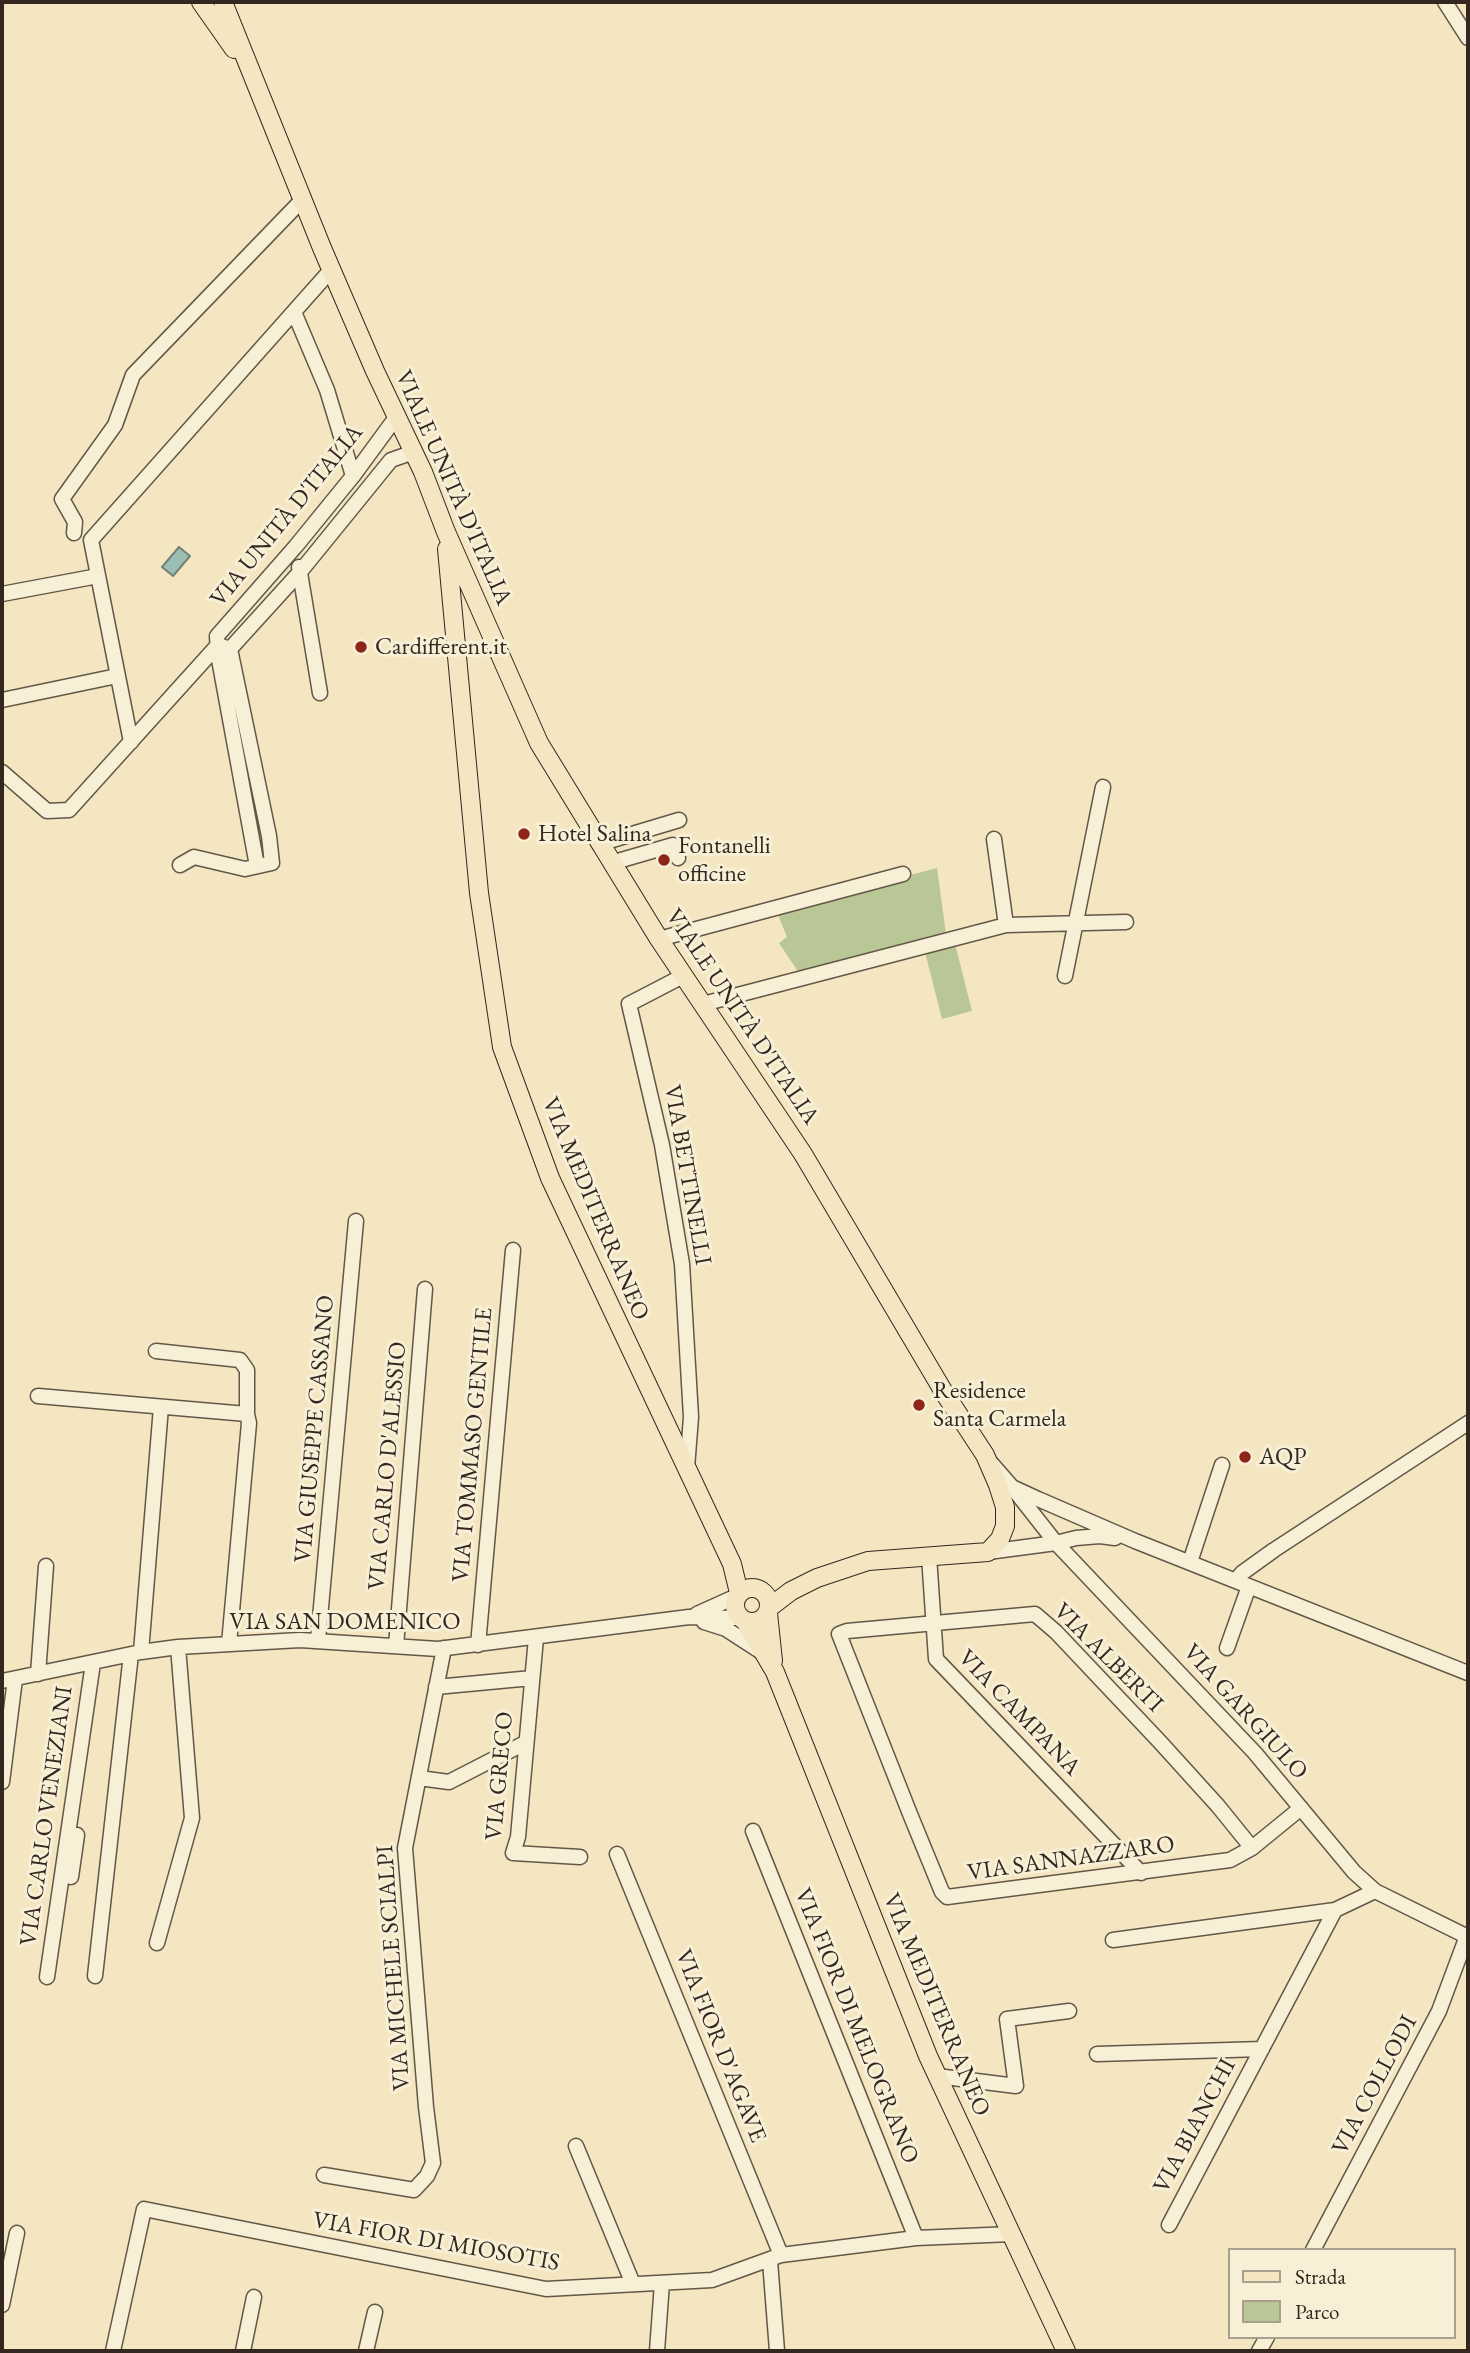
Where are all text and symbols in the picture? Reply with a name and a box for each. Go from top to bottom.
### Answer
street label: VIALE UNITÀ D'ITALIA [388,366,518,610]
street label: VIA UNITÀ D'ITALIA [205,419,369,613]
place label: Cardifferent.it [375,633,507,661]
marker: Cardifferent.it [353,639,369,655]
place label: Hotel Salina [538,820,651,848]
marker: Hotel Salina [516,826,532,842]
place label: Fontanelli officine [678,832,771,888]
marker: Fontanelli officine [656,852,672,868]
street label: VIALE UNITÀ D'ITALIA [659,904,825,1130]
street label: VIA BETTINELLI [657,1083,717,1267]
street label: VIA MEDITERRANEO [535,1093,655,1325]
street label: VIA GIUSEPPE CASSANO [289,1294,341,1564]
street label: VIA TOMMASO GENTILE [447,1306,499,1584]
street label: VIA CARLO D'ALESSIO [363,1341,413,1591]
place label: Residence Santa Carmela [933,1377,1066,1433]
marker: Residence Santa Carmela [911,1397,927,1413]
place label: AQP [1259,1443,1306,1471]
marker: AQP [1237,1449,1253,1465]
street label: VIA ALBERTI [1047,1597,1169,1719]
street label: VIA SAN DOMENICO [229,1608,461,1636]
street label: VIA GARGIULO [1177,1638,1313,1786]
street label: VIA CAMPANA [952,1644,1086,1782]
street label: VIA CARLO VENEZIANI [14,1684,80,1948]
street label: VIA GRECO [480,1710,520,1842]
street label: VIA SANNAZZARO [965,1830,1177,1888]
street label: VIA MICHELE SCIALPI [371,1844,417,2092]
street label: VIA FIOR DI MELOGRANO [788,1884,924,2168]
street label: VIA MEDITERRANEO [876,1889,996,2121]
street label: VIA FIOR D'AGAVE [668,1945,772,2147]
street label: VIA COLLODI [1326,2010,1424,2160]
street label: VIA BIANCHI [1147,2054,1243,2198]
street label: VIA FIOR DI MIOSOTIS [310,2206,562,2278]
legend [1228,2248,1456,2339]
text: Strada [1295,2263,1346,2290]
text: Parco [1295,2298,1339,2325]

